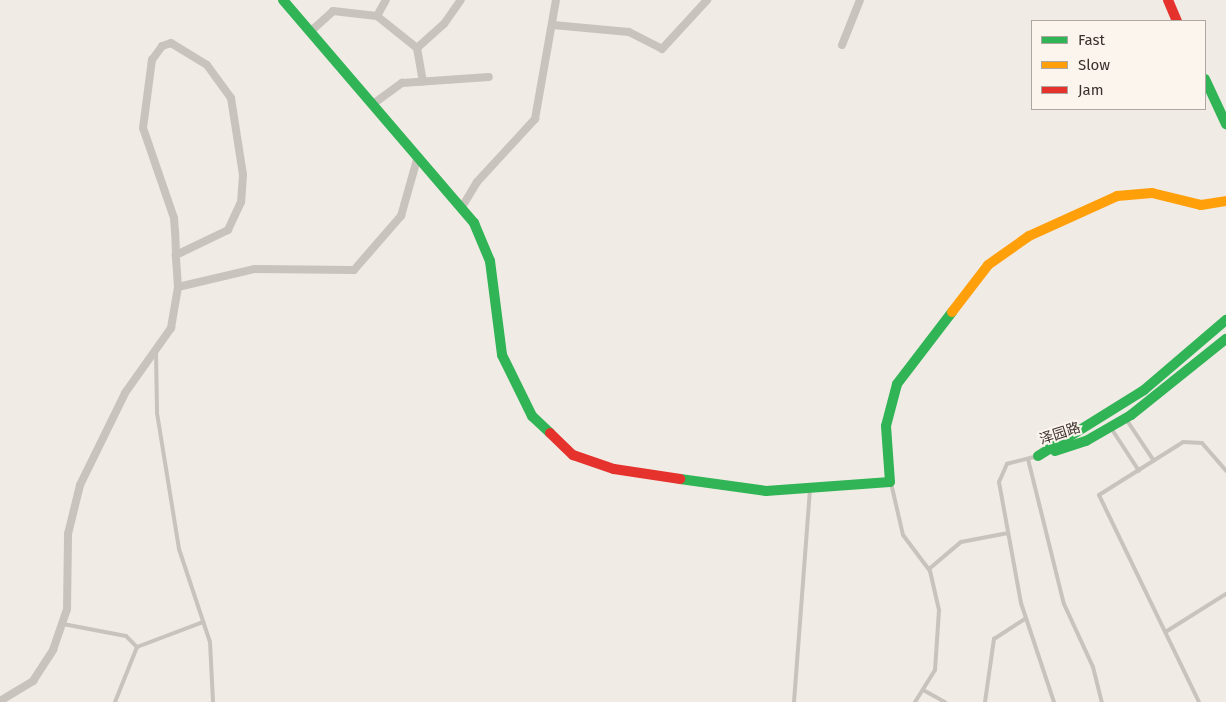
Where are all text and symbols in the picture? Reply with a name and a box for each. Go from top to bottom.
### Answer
legend [1031,20,1206,110]
text: Fast [1078,31,1105,49]
text: Slow [1078,56,1110,74]
text: Jam [1078,81,1104,99]
street label: 泽园路 [1037,420,1083,448]

